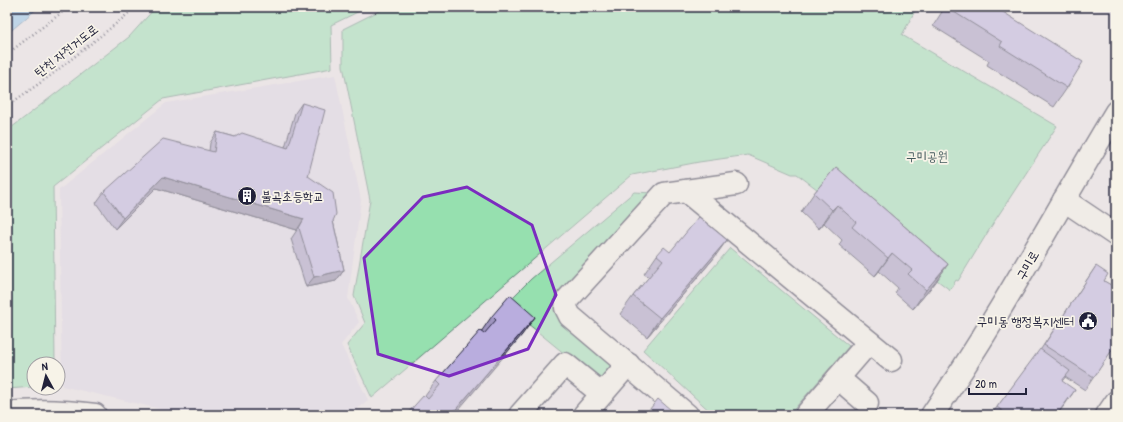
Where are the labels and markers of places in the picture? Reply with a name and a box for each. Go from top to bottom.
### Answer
building icon: 불곡초등학교 [236,185,258,207]
place label: 불곡초등학교 [261,187,324,205]
public building icon: 구미동 행정복지센터 [1077,310,1099,332]
place label: 구미동 행정복지센터 [977,312,1074,330]

